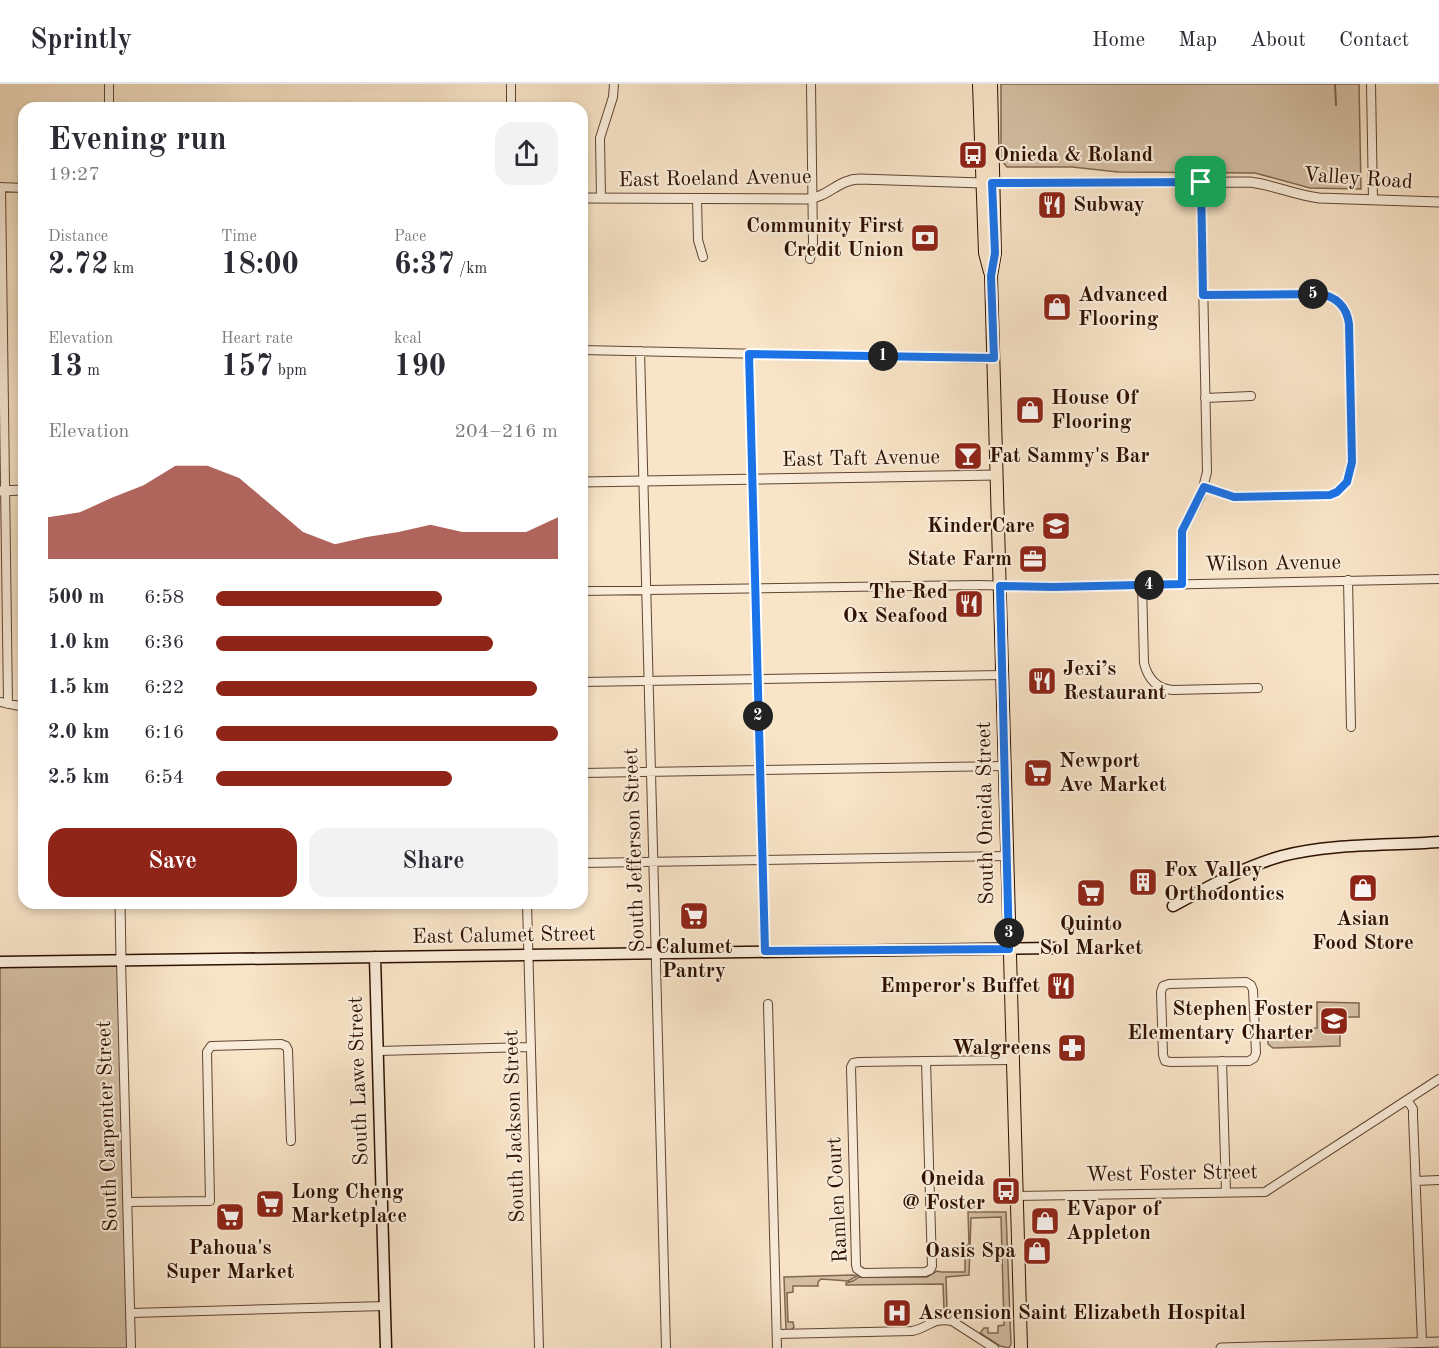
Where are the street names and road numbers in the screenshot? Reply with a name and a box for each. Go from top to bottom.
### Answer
street label: Valley Road [1303,165,1413,193]
street label: East Roeland Avenue [618,167,812,191]
street label: East Taft Avenue [782,447,940,471]
street label: Wilson Avenue [1205,552,1341,576]
street label: South Oneida Street [974,721,998,905]
street label: South Jefferson Street [621,747,649,953]
street label: East Calumet Street [412,924,596,948]
street label: South Lawe Street [346,996,372,1166]
street label: South Carpenter Street [94,1020,122,1232]
street label: South Jackson Street [501,1029,529,1223]
street label: Ramlen Court [824,1136,852,1264]
street label: West Foster Street [1086,1162,1258,1186]

